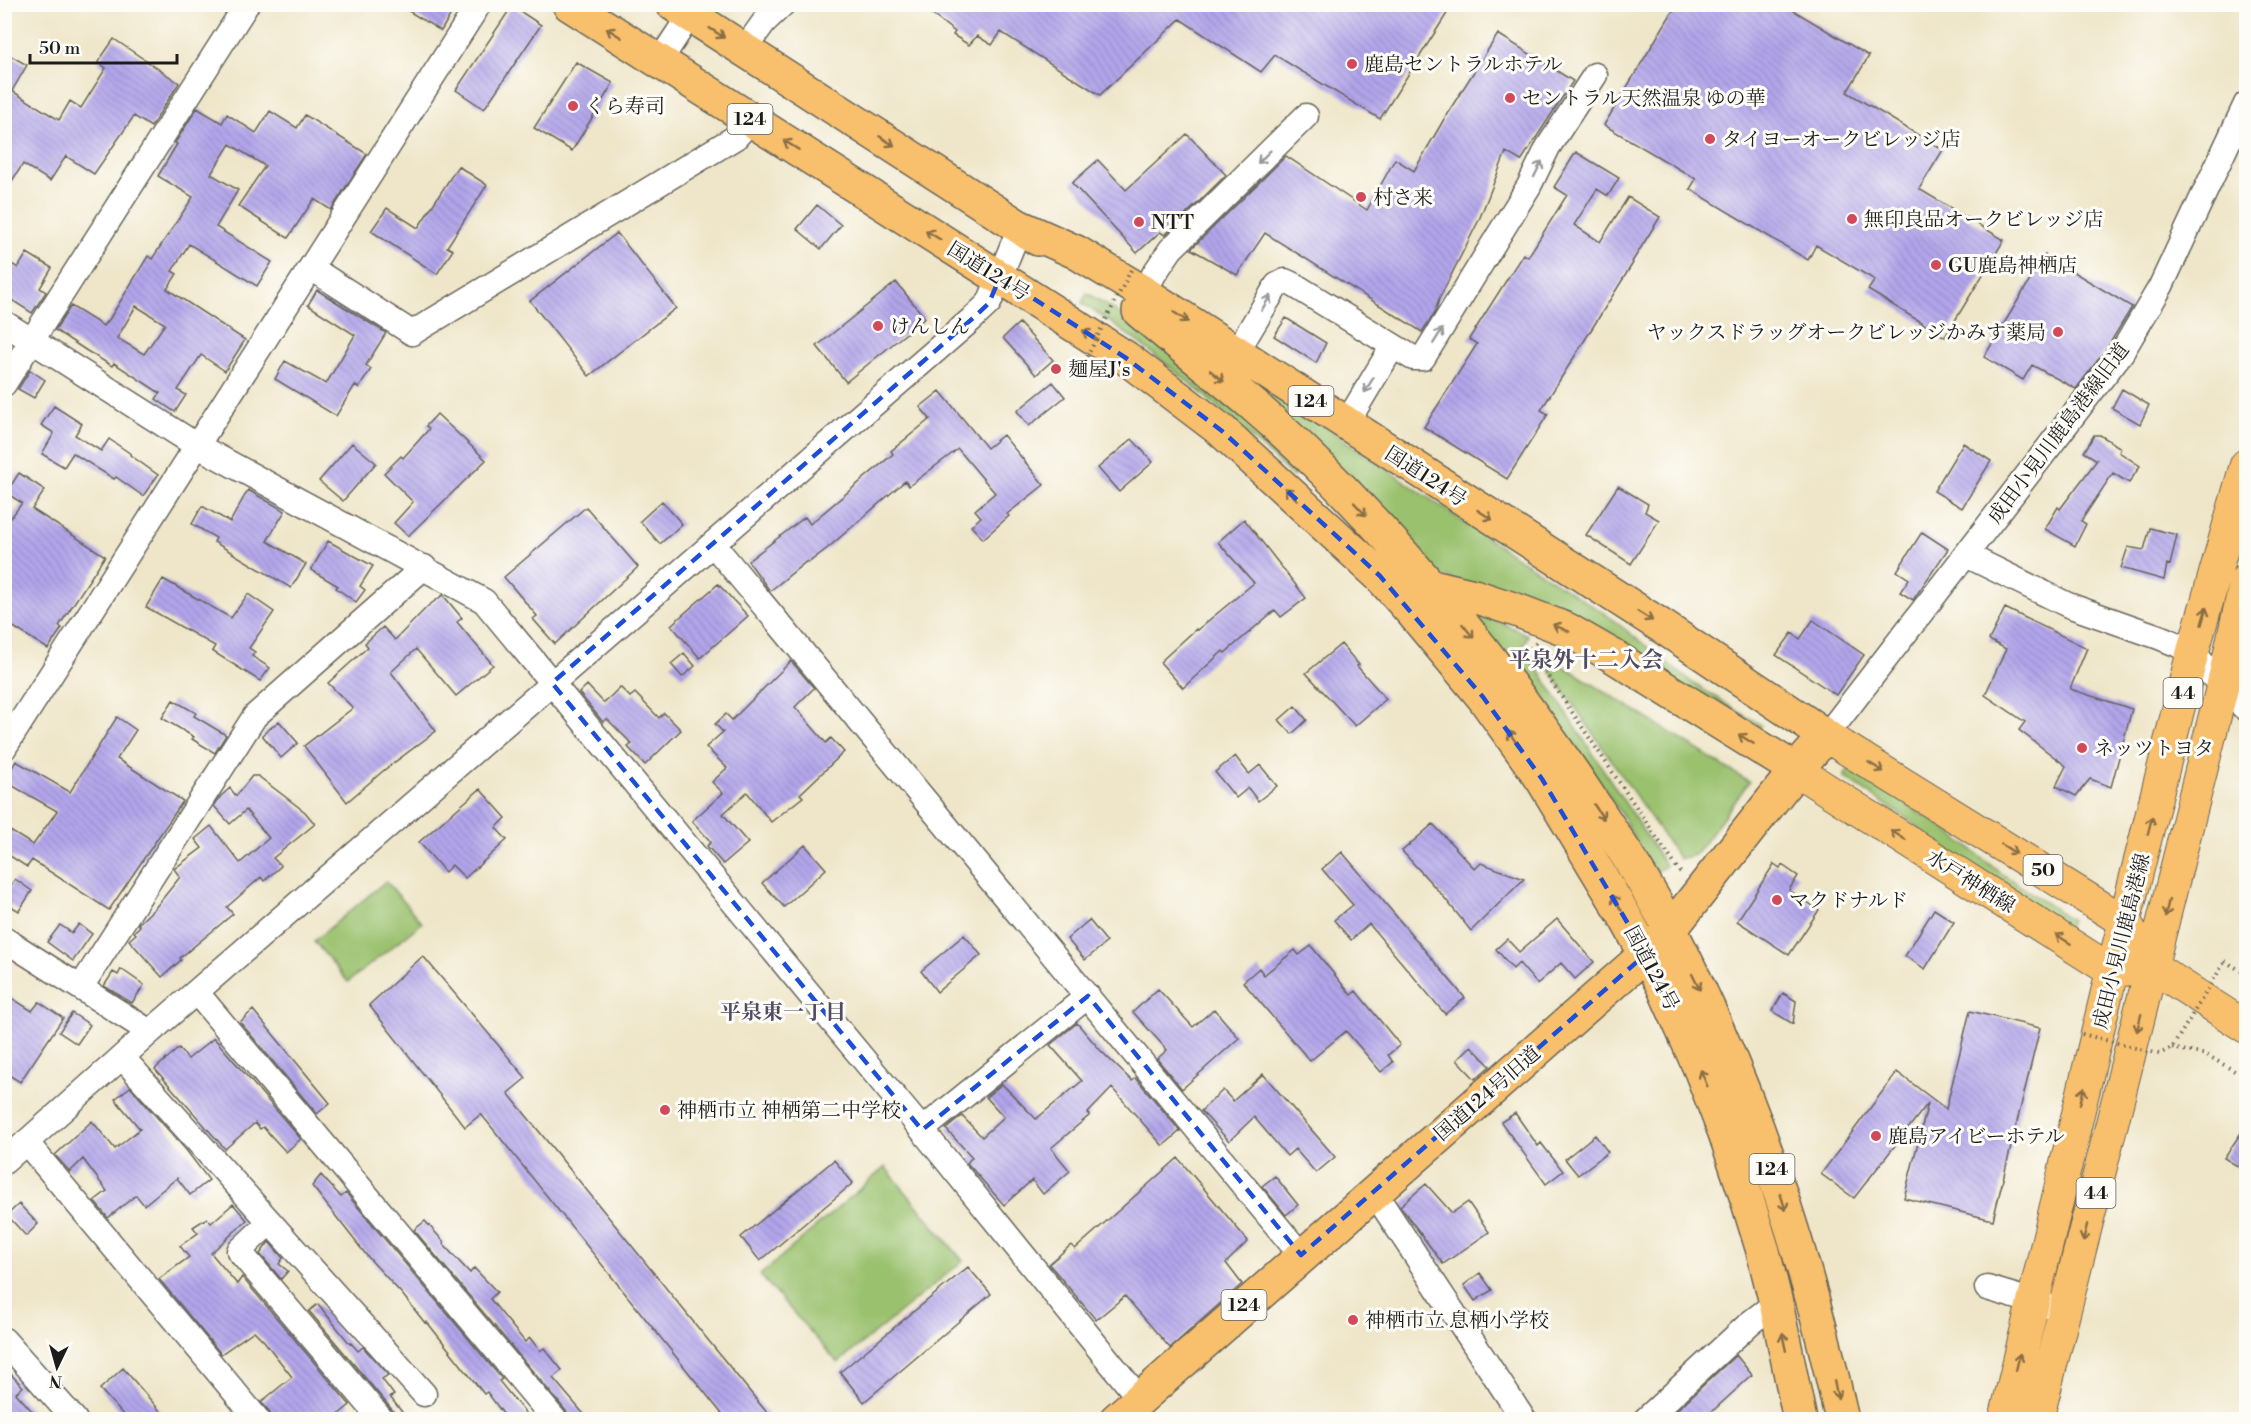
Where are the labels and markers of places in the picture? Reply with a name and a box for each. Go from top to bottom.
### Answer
place label: 鹿島セントラルホテル [1364,53,1562,78]
marker: 鹿島セントラルホテル [1345,57,1359,71]
place label: セントラル天然温泉 ゆの華 [1522,87,1766,112]
marker: セントラル天然温泉 ゆの華 [1503,91,1517,105]
place label: くら寿司 [585,95,665,120]
marker: くら寿司 [566,99,580,113]
place label: タイヨーオークビレッジ店 [1722,128,1961,153]
marker: タイヨーオークビレッジ店 [1703,132,1717,146]
place label: 村さ来 [1373,186,1433,211]
marker: 村さ来 [1354,190,1368,204]
place label: 無印良品オークビレッジ店 [1864,208,2104,233]
place label: NTT [1151,211,1194,236]
marker: 無印良品オークビレッジ店 [1845,212,1859,226]
marker: NTT [1132,215,1146,229]
place label: GU鹿島神栖店 [1948,254,2077,279]
marker: GU鹿島神栖店 [1929,258,1943,272]
place label: けんしん [890,315,970,340]
marker: けんしん [871,319,885,333]
place label: ヤックスドラッグオークビレッジかみす薬局 [1647,321,2046,346]
marker: ヤックスドラッグオークビレッジかみす薬局 [2051,325,2065,339]
place label: 麺屋J's [1068,358,1130,383]
marker: 麺屋J's [1049,362,1063,376]
place label: ネッツトヨタ [2094,737,2214,762]
marker: ネッツトヨタ [2075,741,2089,755]
place label: マクドナルド [1789,889,1908,914]
marker: マクドナルド [1770,893,1784,907]
place label: 神栖市立 神栖第二中学校 [677,1099,901,1124]
marker: 神栖市立 神栖第二中学校 [658,1103,672,1117]
place label: 鹿島アイビーホテル [1888,1125,2064,1150]
marker: 鹿島アイビーホテル [1869,1129,1883,1143]
place label: 神栖市立 息栖小学校 [1365,1309,1549,1334]
marker: 神栖市立 息栖小学校 [1346,1313,1360,1327]

